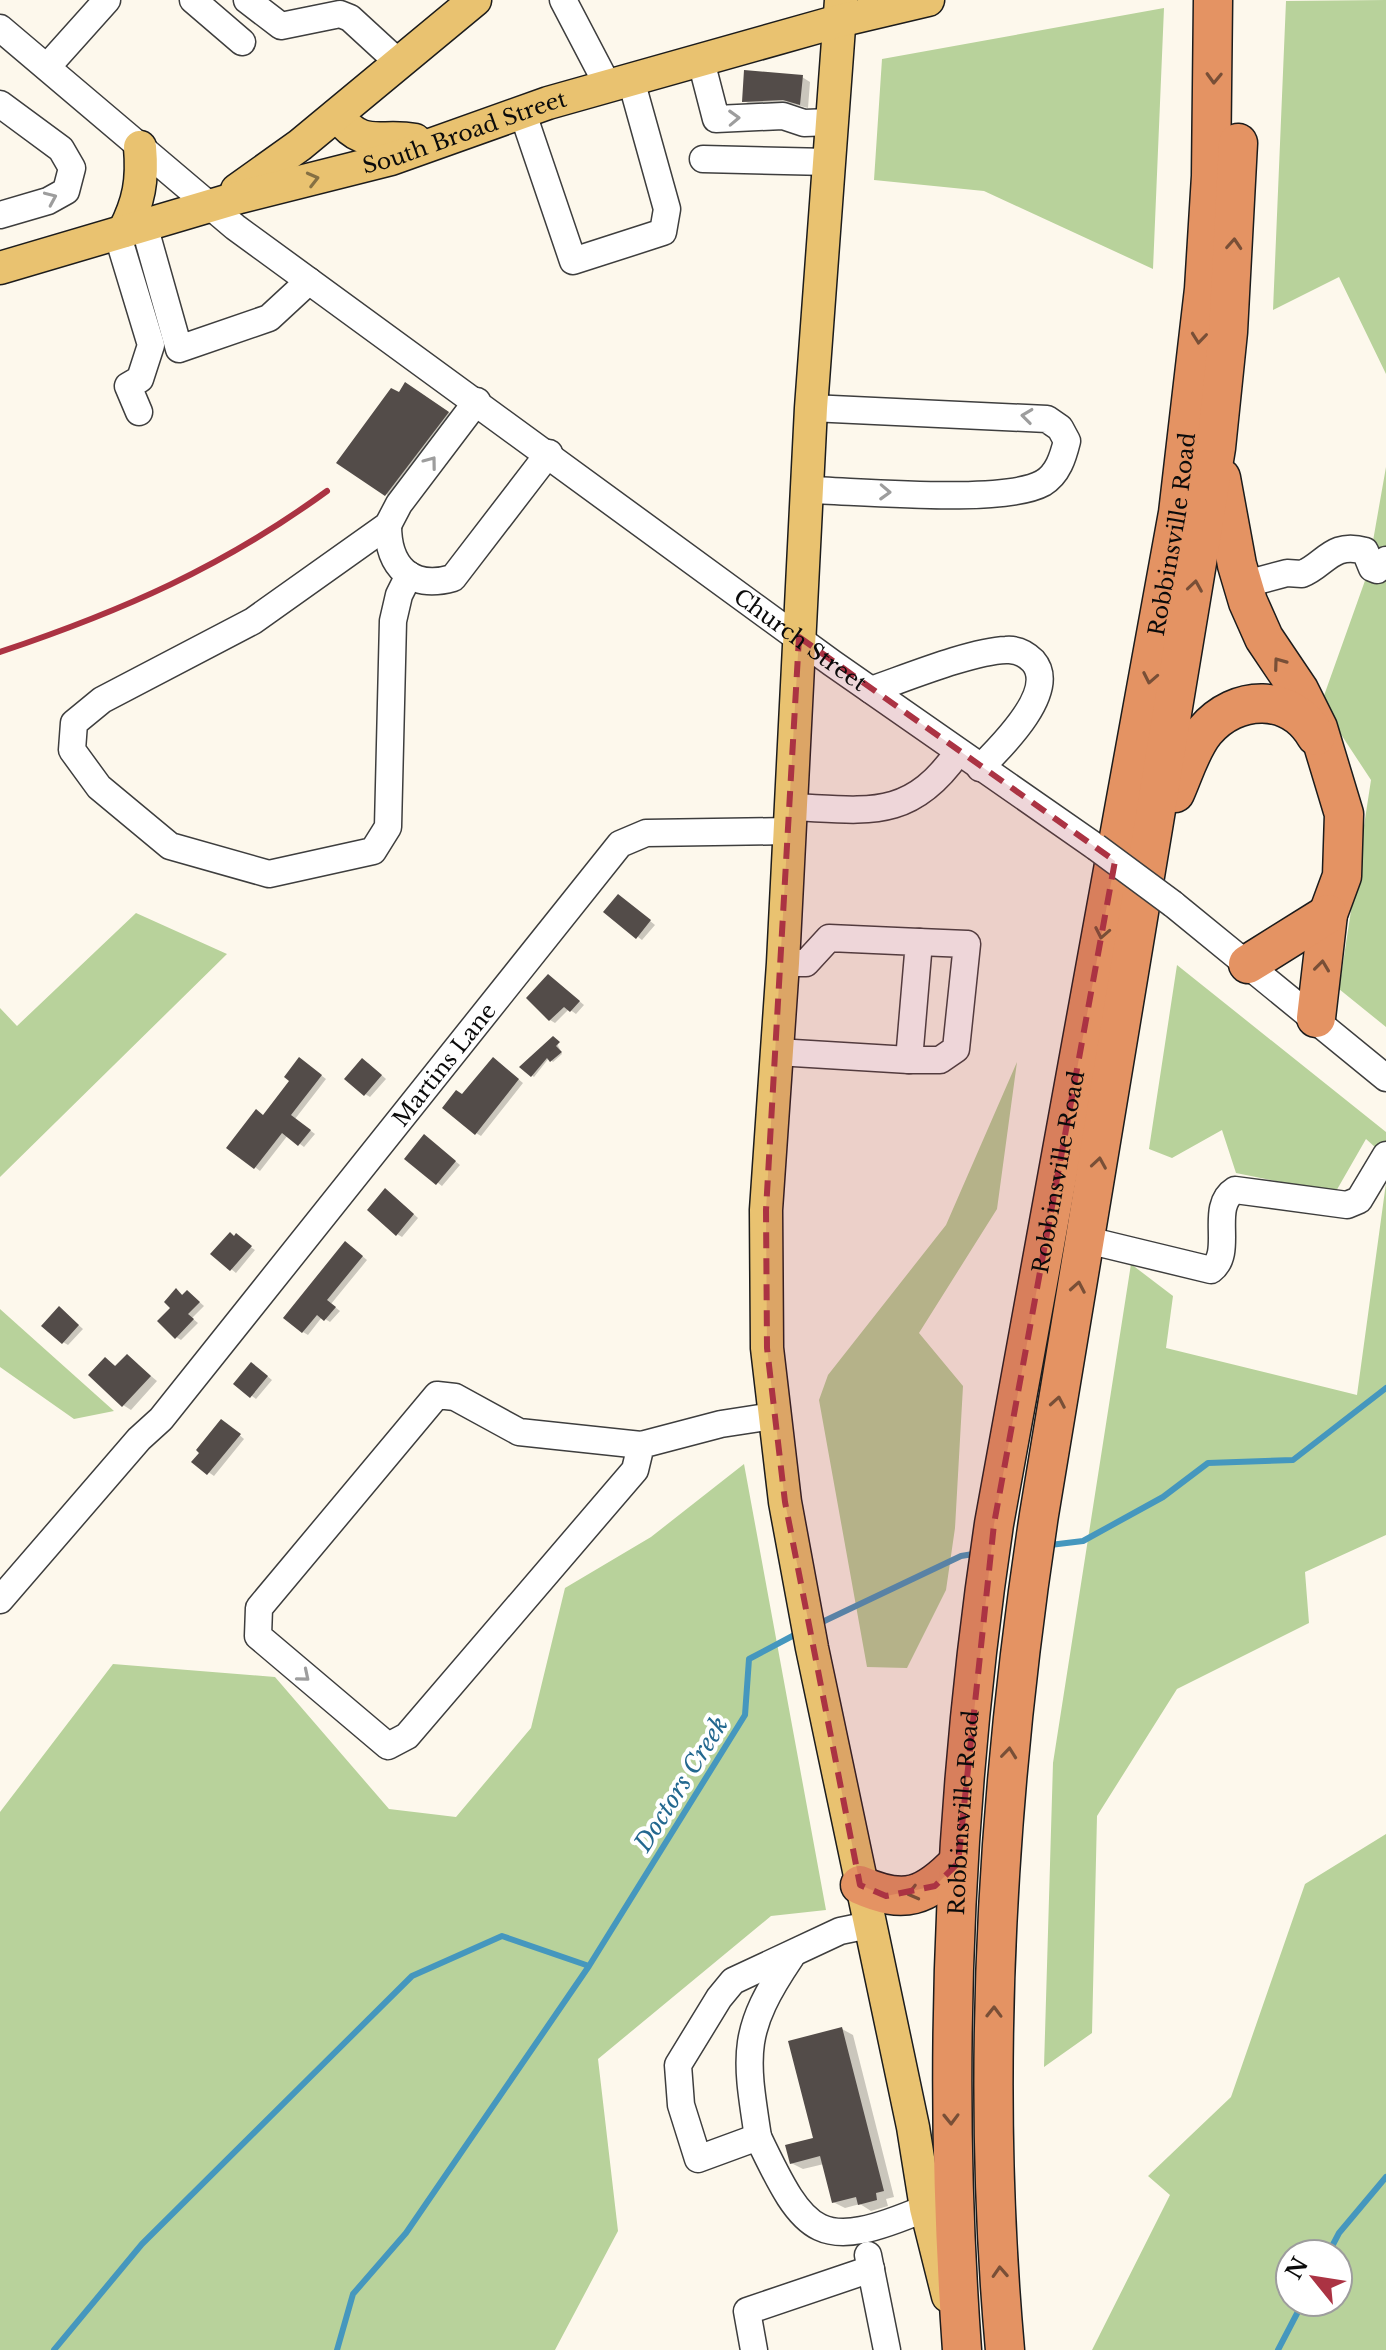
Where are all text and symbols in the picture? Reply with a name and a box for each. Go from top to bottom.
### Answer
one-way arrow [1205,72,1222,85]
street label: South Broad Street [359,85,570,179]
one-way arrow [728,110,741,127]
one-way arrow [305,171,319,188]
one-way arrow [42,192,57,208]
one-way arrow [1225,237,1242,250]
one-way arrow [1191,331,1208,344]
one-way arrow [1020,408,1033,425]
street label: Robbinsville Road [1142,431,1201,638]
one-way arrow [421,456,436,471]
one-way arrow [879,483,892,500]
one-way arrow [1186,579,1203,592]
street label: Church Street [729,583,873,697]
one-way arrow [1275,657,1289,671]
one-way arrow [1142,671,1159,685]
one-way arrow [1094,927,1111,940]
one-way arrow [1313,960,1330,973]
street label: Martins Lane [387,997,501,1132]
street label: Robbinsville Road [1026,1068,1090,1276]
one-way arrow [1090,1156,1107,1170]
one-way arrow [1069,1280,1086,1294]
one-way arrow [1049,1395,1066,1409]
one-way arrow [295,1666,310,1681]
street label: Robbinsville Road [943,1709,984,1916]
water label: Doctors Creek [627,1711,734,1858]
one-way arrow [1001,1746,1018,1759]
one-way arrow [907,1883,921,1900]
one-way arrow [985,2005,1003,2018]
one-way arrow [942,2113,960,2126]
north arrow [1274,2238,1354,2318]
text: N [1280,2252,1314,2284]
one-way arrow [992,2265,1009,2278]

